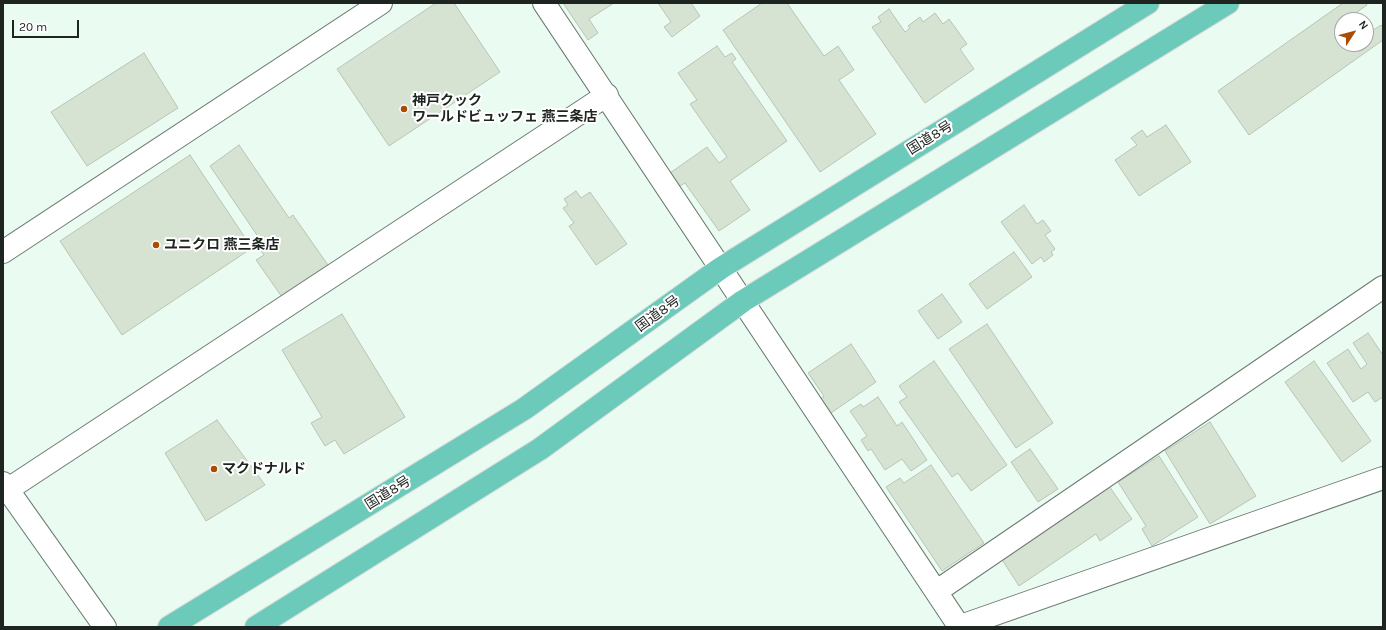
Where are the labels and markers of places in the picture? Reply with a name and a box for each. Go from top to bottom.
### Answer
place label: 神戸クック ワールドビュッフェ 燕三条店 [412,93,598,126]
marker: 神戸クック ワールドビュッフェ 燕三条店 [399,104,409,114]
place label: ユニクロ 燕三条店 [164,237,280,253]
marker: ユニクロ 燕三条店 [151,240,161,250]
place label: マクドナルド [222,461,306,477]
marker: マクドナルド [209,464,219,474]

